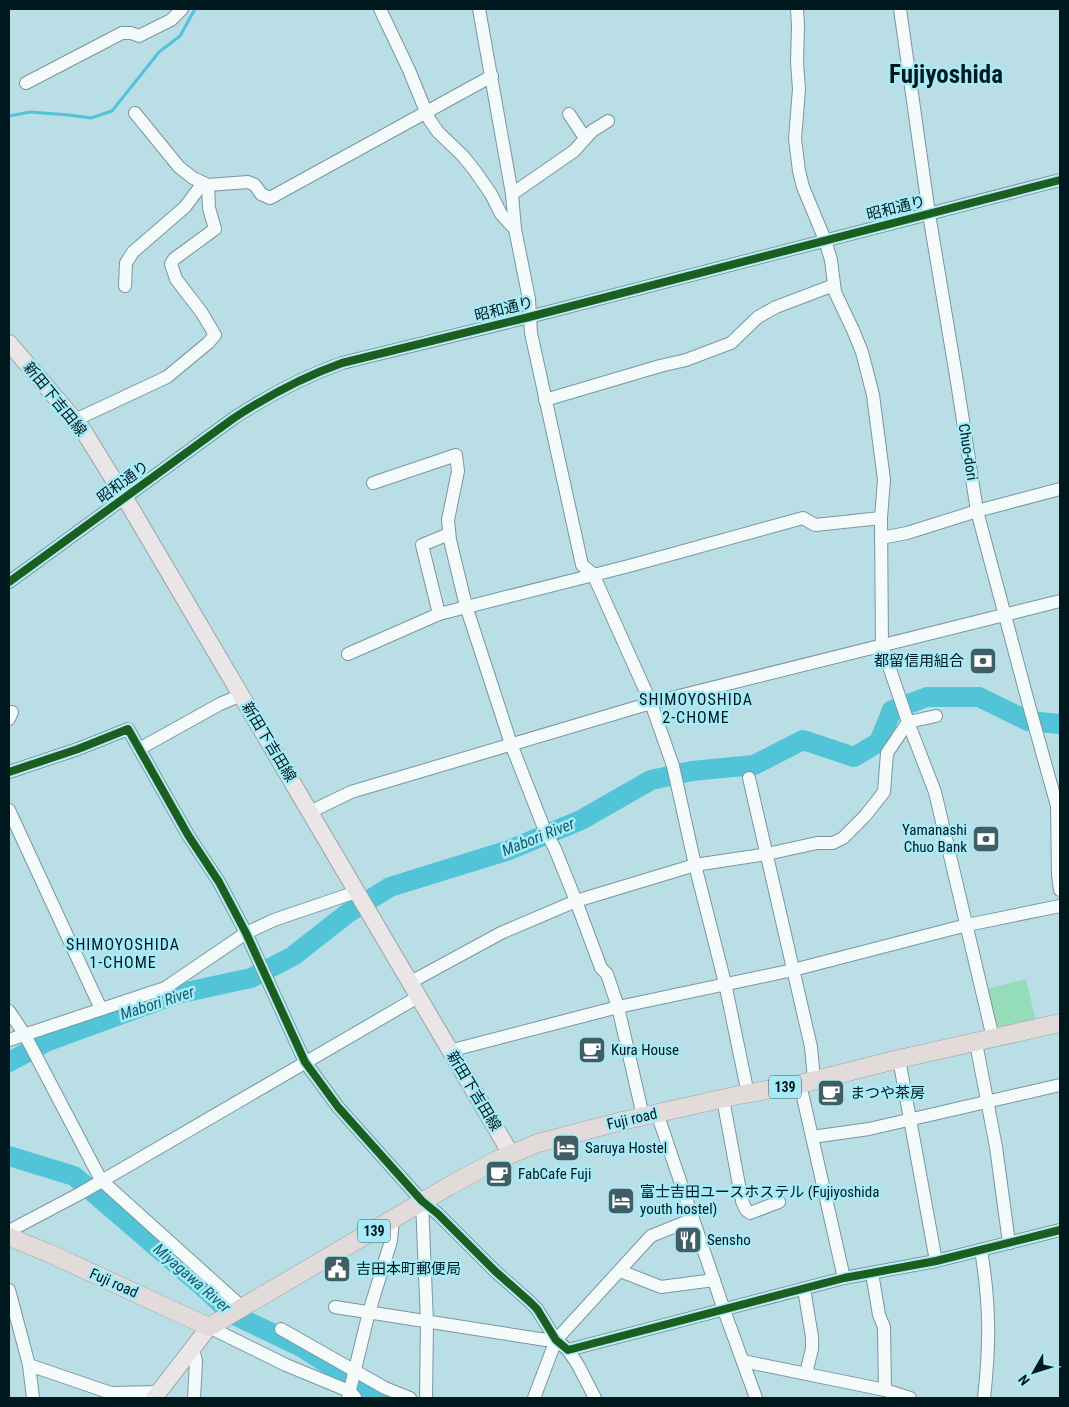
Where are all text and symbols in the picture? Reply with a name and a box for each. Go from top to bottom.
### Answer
district label: Fujiyoshida [889,60,1003,89]
street label: 昭和通り [865,192,927,224]
street label: 昭和通り [473,293,535,325]
street label: 新田下吉田線 [20,358,90,440]
street label: Chuo-dori [955,422,981,482]
street label: 昭和通り [93,457,153,507]
bank icon: 都留信用組合 [968,646,998,676]
place label: 都留信用組合 [874,652,964,670]
district label: SHIMOYOSHIDA 2-CHOME [639,690,753,727]
street label: 新田下吉田線 [238,699,300,785]
water label: Mabori River [499,813,578,860]
place label: Yamanashi Chuo Bank [902,821,967,856]
bank icon: Yamanashi Chuo Bank [971,824,1001,854]
district label: SHIMOYOSHIDA 1-CHOME [66,935,180,972]
water label: Mabori River [118,982,198,1024]
cafe icon: Kura House [577,1035,607,1065]
place label: Kura House [611,1041,679,1059]
street label: 新田下吉田線 [443,1048,505,1134]
road number: 139 [769,1076,801,1098]
cafe icon: まつや茶房 [816,1078,846,1108]
place label: まつや茶房 [850,1084,925,1102]
street label: Fuji road [605,1104,659,1134]
hotel icon: Saruya Hostel [551,1133,581,1163]
place label: Saruya Hostel [585,1139,667,1157]
cafe icon: FabCafe Fuji [484,1159,514,1189]
place label: FabCafe Fuji [518,1165,591,1183]
place label: 富士吉田ユースホステル (Fujiyoshida youth hostel) [640,1183,879,1218]
hotel icon: 富士吉田ユースホステル (Fujiyoshida youth hostel) [606,1186,636,1216]
road number: 139 [358,1220,390,1242]
restaurant icon: Sensho [673,1225,703,1255]
place label: Sensho [707,1231,751,1249]
water label: Miyagawa River [150,1239,235,1317]
public building icon: 吉田本町郵便局 [322,1254,352,1284]
place label: 吉田本町郵便局 [356,1260,461,1278]
street label: Fuji road [87,1264,141,1302]
north arrow [1009,1347,1059,1397]
text: N [1015,1372,1033,1389]

